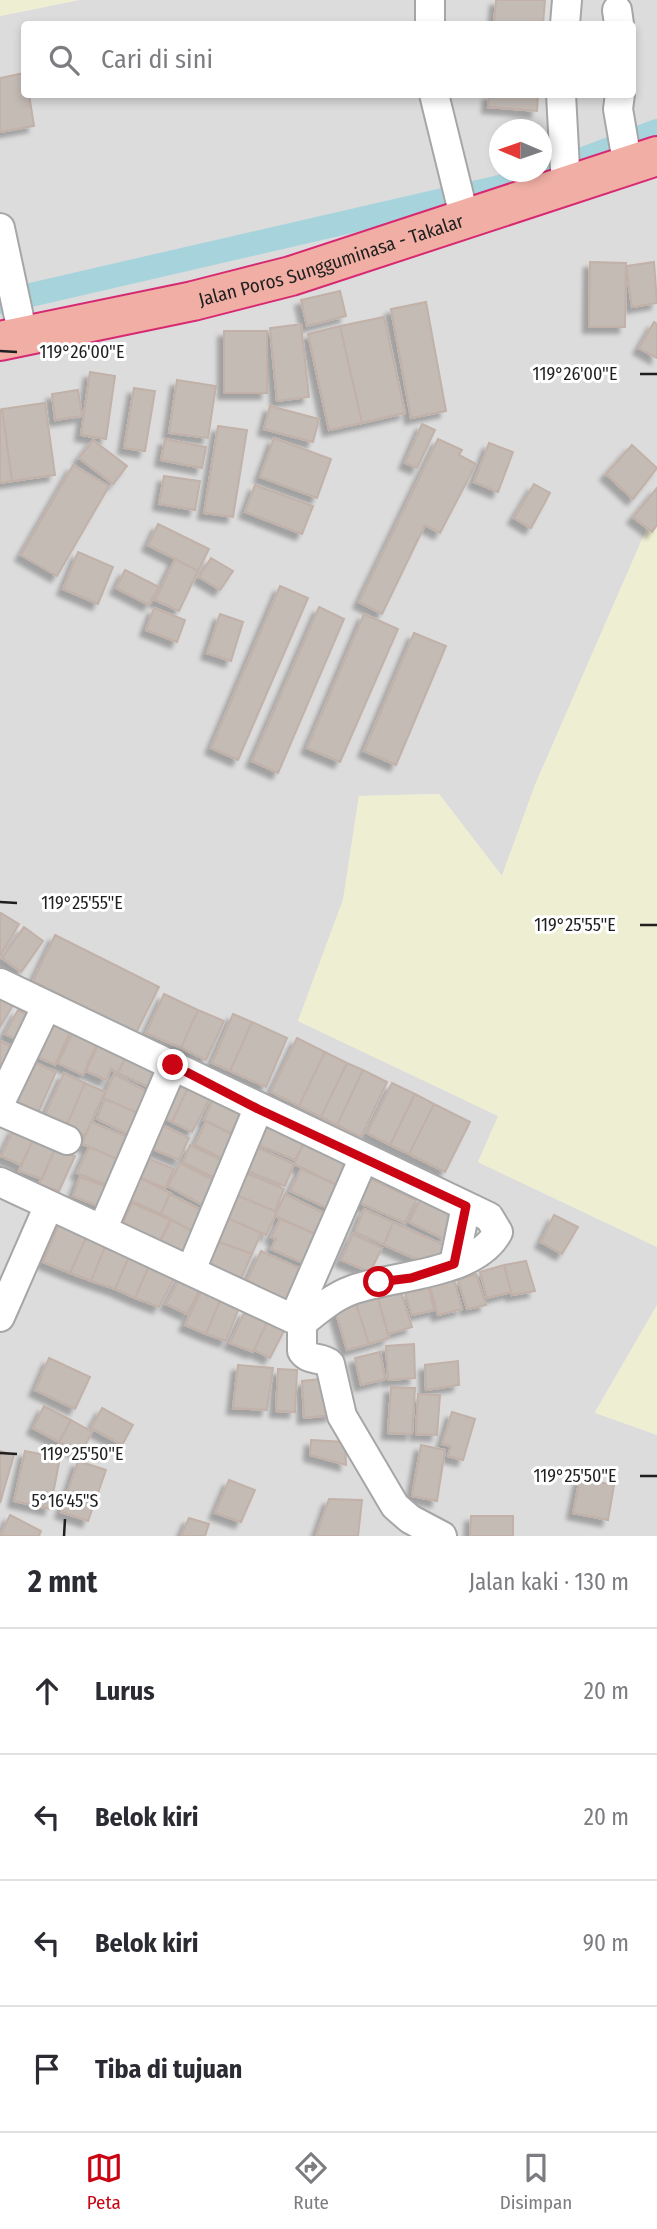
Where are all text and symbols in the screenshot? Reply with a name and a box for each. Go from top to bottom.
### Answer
search box [21,21,636,98]
icon: search [45,41,83,79]
text: Cari di sini [101,44,213,75]
north arrow [489,119,552,182]
street label: Jalan Poros Sungguminasa - Takalar [196,209,467,311]
text: 119°26'00"E [40,341,124,363]
text: 119°26'00"E [533,363,617,385]
text: 119°25'55"E [41,892,123,914]
text: 119°25'55"E [534,914,616,936]
route end [157,1049,188,1080]
route start [363,1266,394,1297]
text: 119°25'50"E [41,1443,123,1465]
text: 119°25'50"E [534,1465,616,1487]
text: 5°16'45"S [31,1490,99,1512]
text: 2 mnt [28,1564,97,1600]
text: Jalan kaki · 130 m [469,1568,629,1596]
icon: ahead [28,1672,66,1710]
text: Lurus [95,1676,155,1707]
text: 20 m [584,1677,629,1705]
icon: left [28,1798,66,1836]
text: Belok kiri [95,1802,198,1833]
text: 20 m [584,1803,629,1831]
icon: left [28,1924,66,1962]
text: Belok kiri [95,1928,198,1959]
text: 90 m [583,1929,629,1957]
icon: arrive [28,2050,66,2088]
text: Tiba di tujuan [95,2054,242,2085]
tab: Peta [85,2149,123,2214]
tab: Rute [292,2149,330,2214]
tab: Disimpan [500,2149,572,2214]

